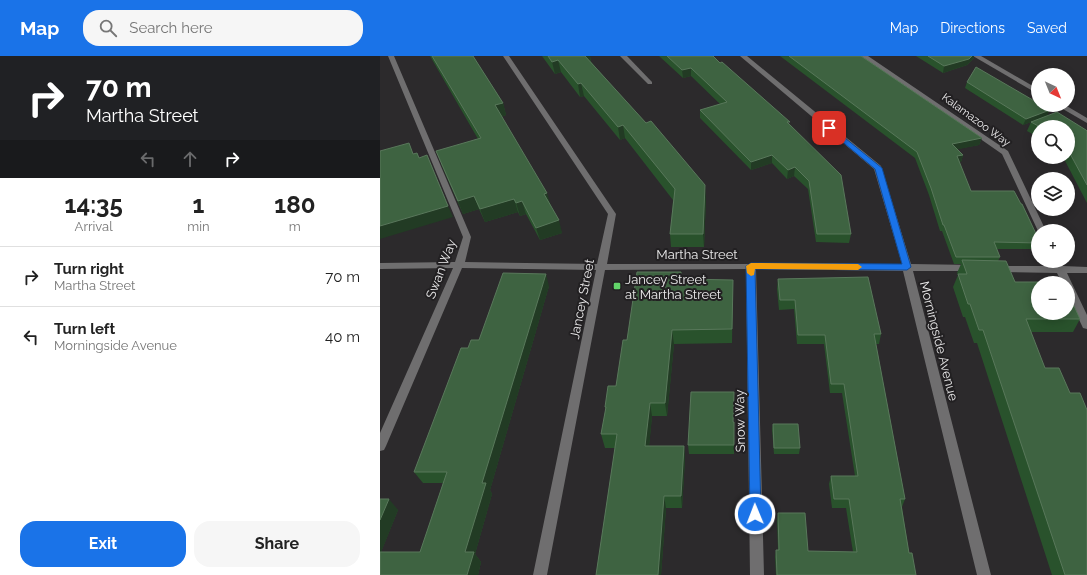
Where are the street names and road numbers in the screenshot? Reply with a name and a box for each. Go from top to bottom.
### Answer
street label: Kalamazoo Way [939,91,1013,149]
street label: Swan Way [423,237,459,301]
street label: Martha Street [656,247,738,262]
street label: Jancey Street [567,257,597,340]
street label: Morningside Avenue [917,280,961,403]
street label: Snow Way [732,389,748,453]

